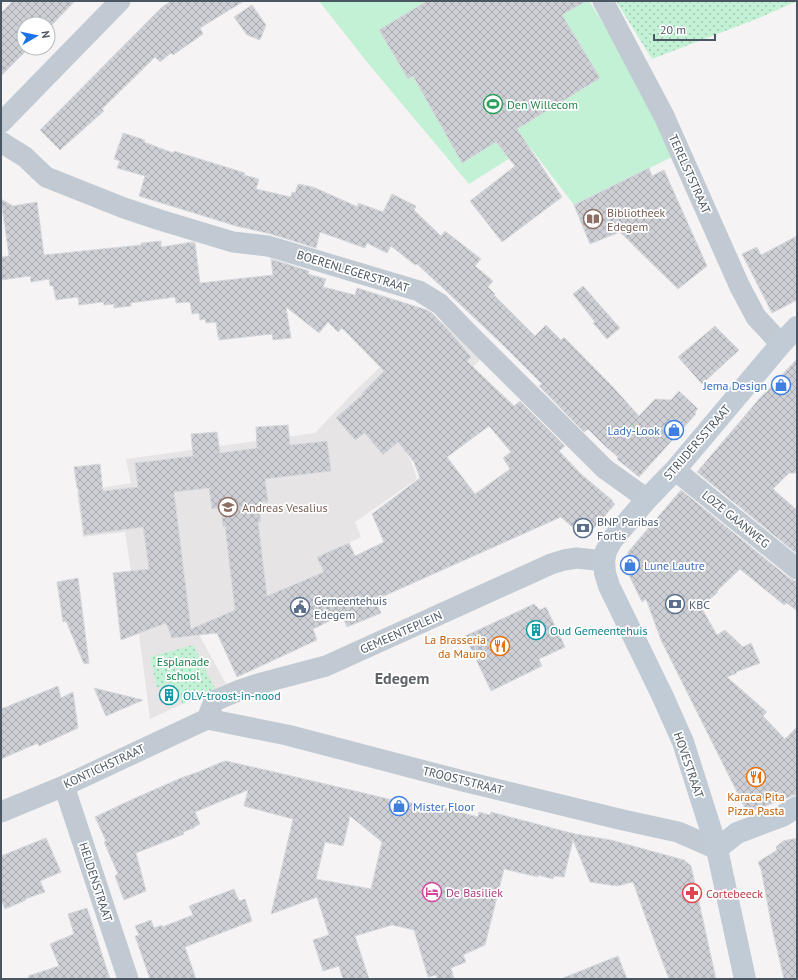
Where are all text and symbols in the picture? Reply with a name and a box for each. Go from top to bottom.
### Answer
north arrow [16,16,56,56]
scale bar [654,16,715,42]
text: 20 m [660,22,686,37]
text: N [38,30,53,39]
sports icon: Den Willecom [482,93,504,115]
place label: Den Willecom [507,97,578,112]
street label: TERELSTSTRAAT [666,132,714,216]
place label: Bibliotheek Edegem [607,205,666,234]
library icon: Bibliotheek Edegem [582,208,604,230]
street label: BOERENLEGERSTRAAT [295,247,411,295]
shop icon: Jema Design [770,374,792,396]
place label: Jema Design [702,378,767,393]
street label: STRIJDERSSTRAAT [660,401,734,483]
shop icon: Lady-Look [663,419,685,441]
place label: Lady-Look [608,423,660,438]
street label: LOZE GAANWEG [699,487,773,551]
school or university icon: Andreas Vesalius [217,496,239,518]
place label: Andreas Vesalius [242,500,328,515]
place label: BNP Paribas Fortis [597,514,659,543]
bank icon: BNP Paribas Fortis [572,517,594,539]
shop icon: Lune Lautre [619,554,641,576]
place label: Lune Lautre [644,558,705,573]
place label: Gemeentehuis Edegem [314,593,387,622]
bank icon: KBC [664,593,686,615]
public building icon: Gemeentehuis Edegem [289,596,311,618]
place label: KBC [689,597,710,612]
street label: GEMEENTEPLEIN [358,607,444,657]
building icon: Oud Gemeentehuis [525,619,547,641]
place label: Oud Gemeentehuis [550,623,647,638]
place label: La Brasseria da Mauro [424,632,486,661]
restaurant icon: La Brasseria da Mauro [489,635,511,657]
park label: Esplanade school [157,654,209,683]
district label: Edegem [375,668,429,688]
building icon: OLV-troost-in-nood [158,684,180,706]
place label: OLV-troost-in-nood [183,688,281,703]
street label: HOVESTRAAT [671,730,707,800]
street label: KONTICHSTRAAT [61,740,147,791]
street label: TROOSTSTRAAT [421,763,505,797]
restaurant icon: Karaca Pita Pizza Pasta [745,766,767,788]
place label: Karaca Pita Pizza Pasta [727,789,785,818]
shop icon: Mister Floor [388,795,410,817]
place label: Mister Floor [413,799,475,814]
street label: HELDENSTRAAT [76,840,116,924]
hotel icon: De Basiliek [421,881,443,903]
pharmacy icon: Cortebeeck [681,882,703,904]
place label: De Basiliek [446,885,503,900]
place label: Cortebeeck [706,886,763,901]

